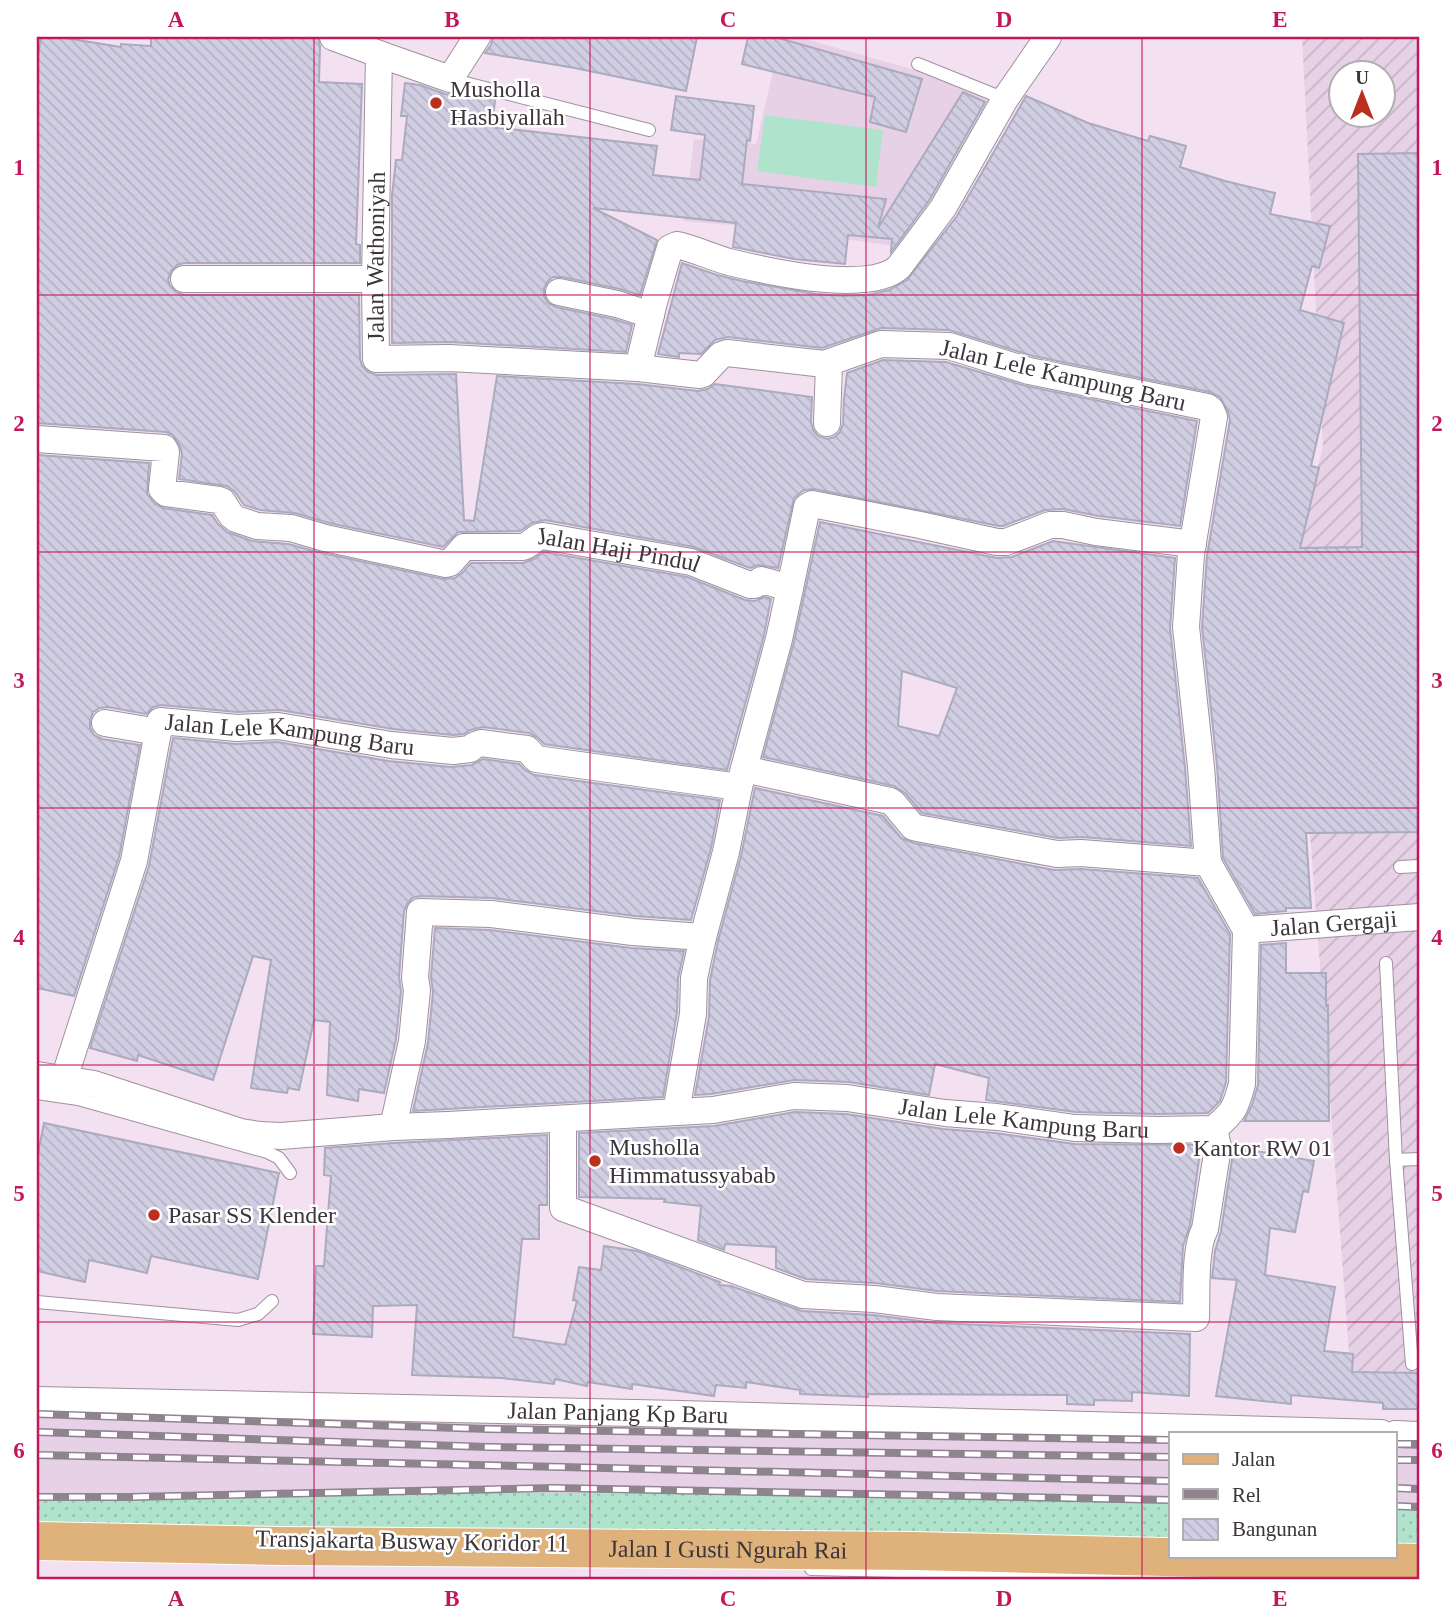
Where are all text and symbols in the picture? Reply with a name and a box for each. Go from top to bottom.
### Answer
text: A [168,7,185,32]
text: B [444,7,460,32]
text: C [720,7,736,32]
text: D [996,7,1012,32]
text: E [1272,7,1288,32]
north arrow [1326,60,1396,130]
text: U [1355,67,1369,88]
place label: Musholla Hasbiyallah [450,76,565,130]
marker: Musholla Hasbiyallah [428,95,444,111]
text: 1 [13,155,25,180]
text: 1 [1431,155,1443,180]
street label: Jalan Wathoniyah [362,171,390,342]
street label: Jalan Lele Kampung Baru [938,334,1188,416]
text: 2 [13,411,25,436]
text: 2 [1431,411,1443,436]
street label: Jalan Haji Pindul [535,523,705,578]
text: 3 [13,668,25,693]
text: 3 [1431,668,1443,693]
street label: Jalan Lele Kampung Baru [164,709,415,760]
street label: Jalan Gergaji [1270,906,1398,941]
text: 4 [13,925,25,950]
text: 4 [1431,925,1443,950]
street label: Jalan Lele Kampung Baru [897,1093,1149,1143]
place label: Musholla Himmatussyabab [609,1134,776,1188]
place label: Kantor RW 01 [1193,1135,1333,1161]
marker: Kantor RW 01 [1171,1140,1187,1156]
marker: Musholla Himmatussyabab [587,1153,603,1169]
text: 5 [13,1181,25,1206]
text: 5 [1431,1181,1443,1206]
place label: Pasar SS Klender [168,1202,336,1228]
marker: Pasar SS Klender [146,1207,162,1223]
street label: Jalan Panjang Kp Baru [507,1397,729,1428]
legend [1169,1432,1396,1558]
text: 6 [13,1438,25,1463]
text: 6 [1431,1438,1443,1463]
text: Jalan [1232,1447,1276,1471]
text: Rel [1232,1483,1261,1507]
text: Bangunan [1232,1517,1318,1541]
street label: Transjakarta Busway Koridor 11 [255,1525,569,1557]
street label: Jalan I Gusti Ngurah Rai [608,1536,848,1563]
text: A [168,1586,185,1611]
text: B [444,1586,460,1611]
text: C [720,1586,736,1611]
text: D [996,1586,1012,1611]
text: E [1272,1586,1288,1611]

